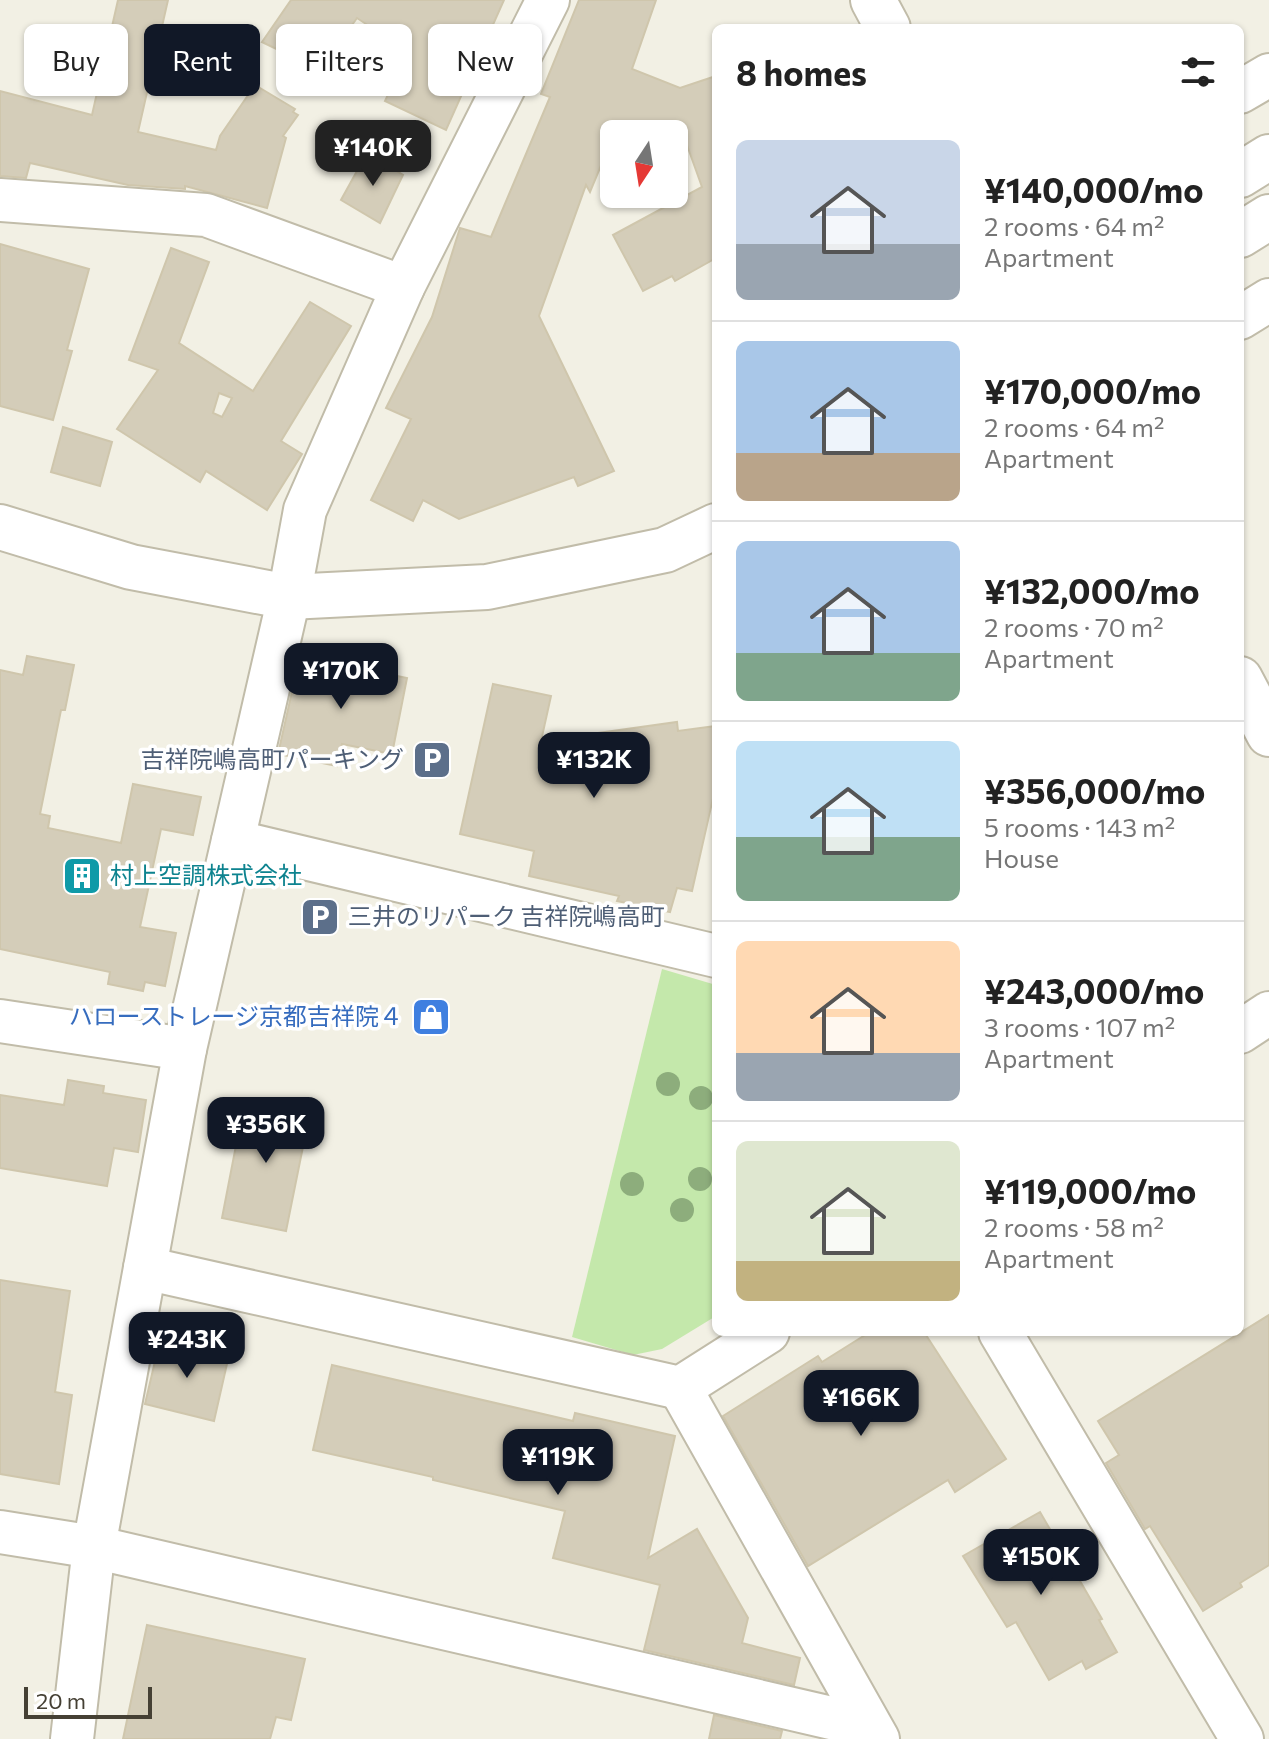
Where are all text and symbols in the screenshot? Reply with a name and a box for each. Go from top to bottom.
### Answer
chip: Buy [24,24,128,96]
chip: Rent [144,24,260,96]
chip: Filters [276,24,412,96]
chip: New [428,24,542,96]
icon: filters [1176,50,1220,94]
text: 8 homes [736,51,867,93]
pin: ¥140K [317,120,429,188]
north arrow [600,120,688,208]
map controls [600,120,688,208]
text: ¥140K [333,130,413,161]
text: ¥140,000/mo [984,168,1204,210]
icon: home [800,172,896,268]
text: 2 rooms · 64 m² [984,210,1165,241]
text: Apartment [984,241,1114,272]
text: ¥170,000/mo [984,369,1201,411]
icon: home [800,373,896,469]
text: 2 rooms · 64 m² [984,411,1165,442]
text: Apartment [984,442,1114,473]
text: ¥132,000/mo [984,569,1199,611]
icon: home [800,573,896,669]
text: 2 rooms · 70 m² [984,611,1164,642]
text: Apartment [984,642,1114,673]
pin: ¥170K [285,643,397,711]
text: ¥170K [302,653,380,684]
pin: ¥132K [538,732,650,800]
parking icon: 吉祥院嶋高町パーキング [411,739,453,781]
text: ¥132K [556,742,632,773]
place label: 吉祥院嶋高町パーキング [141,744,404,773]
text: ¥356,000/mo [984,769,1205,811]
icon: home [800,773,896,869]
text: 5 rooms · 143 m² [984,811,1175,842]
text: House [984,842,1059,873]
building icon: 村上空調株式会社 [61,855,103,897]
place label: 村上空調株式会社 [110,860,302,889]
parking icon: 三井のリパーク 吉祥院嶋高町 [299,896,341,938]
place label: 三井のリパーク 吉祥院嶋高町 [348,901,665,930]
text: ¥243,000/mo [984,969,1204,1011]
icon: home [800,973,896,1069]
shop icon: ハローストレージ京都吉祥院４ [410,996,452,1038]
place label: ハローストレージ京都吉祥院４ [69,1001,403,1030]
text: 3 rooms · 107 m² [984,1011,1175,1042]
text: Apartment [984,1042,1114,1073]
pin: ¥356K [210,1097,322,1165]
text: ¥356K [225,1107,307,1138]
text: ¥119,000/mo [984,1169,1196,1211]
icon: home [800,1173,896,1269]
text: 2 rooms · 58 m² [984,1211,1164,1242]
text: Apartment [984,1242,1114,1273]
pin: ¥243K [131,1312,243,1380]
text: ¥243K [147,1322,227,1353]
pin: ¥166K [805,1370,917,1438]
text: ¥166K [822,1380,900,1411]
pin: ¥119K [502,1429,614,1497]
text: ¥119K [521,1439,595,1470]
pin: ¥150K [985,1529,1097,1597]
text: ¥150K [1001,1539,1081,1570]
scale bar [24,1683,152,1719]
text: 20 m [36,1687,86,1714]

